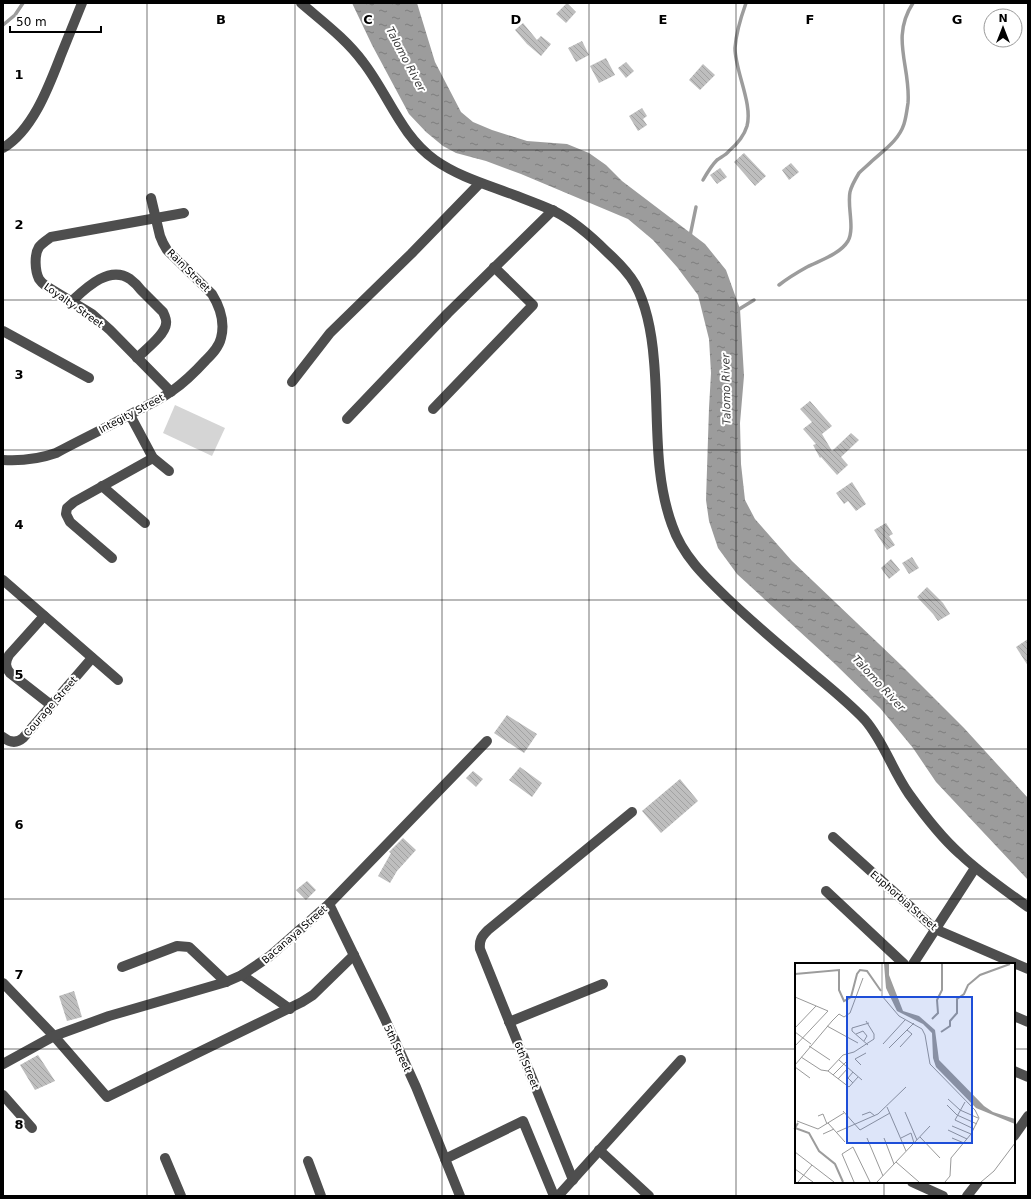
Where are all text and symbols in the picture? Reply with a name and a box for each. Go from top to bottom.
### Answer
scale bar [10,8,101,34]
north arrow [983,8,1023,48]
text: B [216,12,226,27]
text: C [363,12,373,27]
text: D [511,12,522,27]
text: E [659,12,667,27]
text: F [806,12,814,27]
text: G [952,12,962,27]
text: N [998,12,1008,25]
text: 50 m [16,15,47,29]
water label: Talomo River [383,25,429,95]
text: 1 [14,67,24,82]
text: 2 [14,217,24,232]
street label: Rain Street [165,247,212,294]
street label: Loyalty Street [42,281,105,330]
water label: Talomo River [719,352,734,425]
text: 3 [14,367,24,382]
street label: Integity Street [97,392,166,435]
text: 4 [14,517,24,532]
water label: Talomo River [849,653,909,715]
text: 5 [14,667,24,682]
street label: Courage Street [21,674,79,739]
text: 6 [14,817,24,832]
street label: Euphorbia Street [868,869,939,932]
street label: Bacanaya Street [260,903,329,966]
inset map [795,963,1015,1183]
text: 7 [14,967,24,982]
street label: 5th Street [382,1023,413,1073]
street label: 6th Street [512,1040,541,1091]
text: 8 [14,1117,24,1132]

